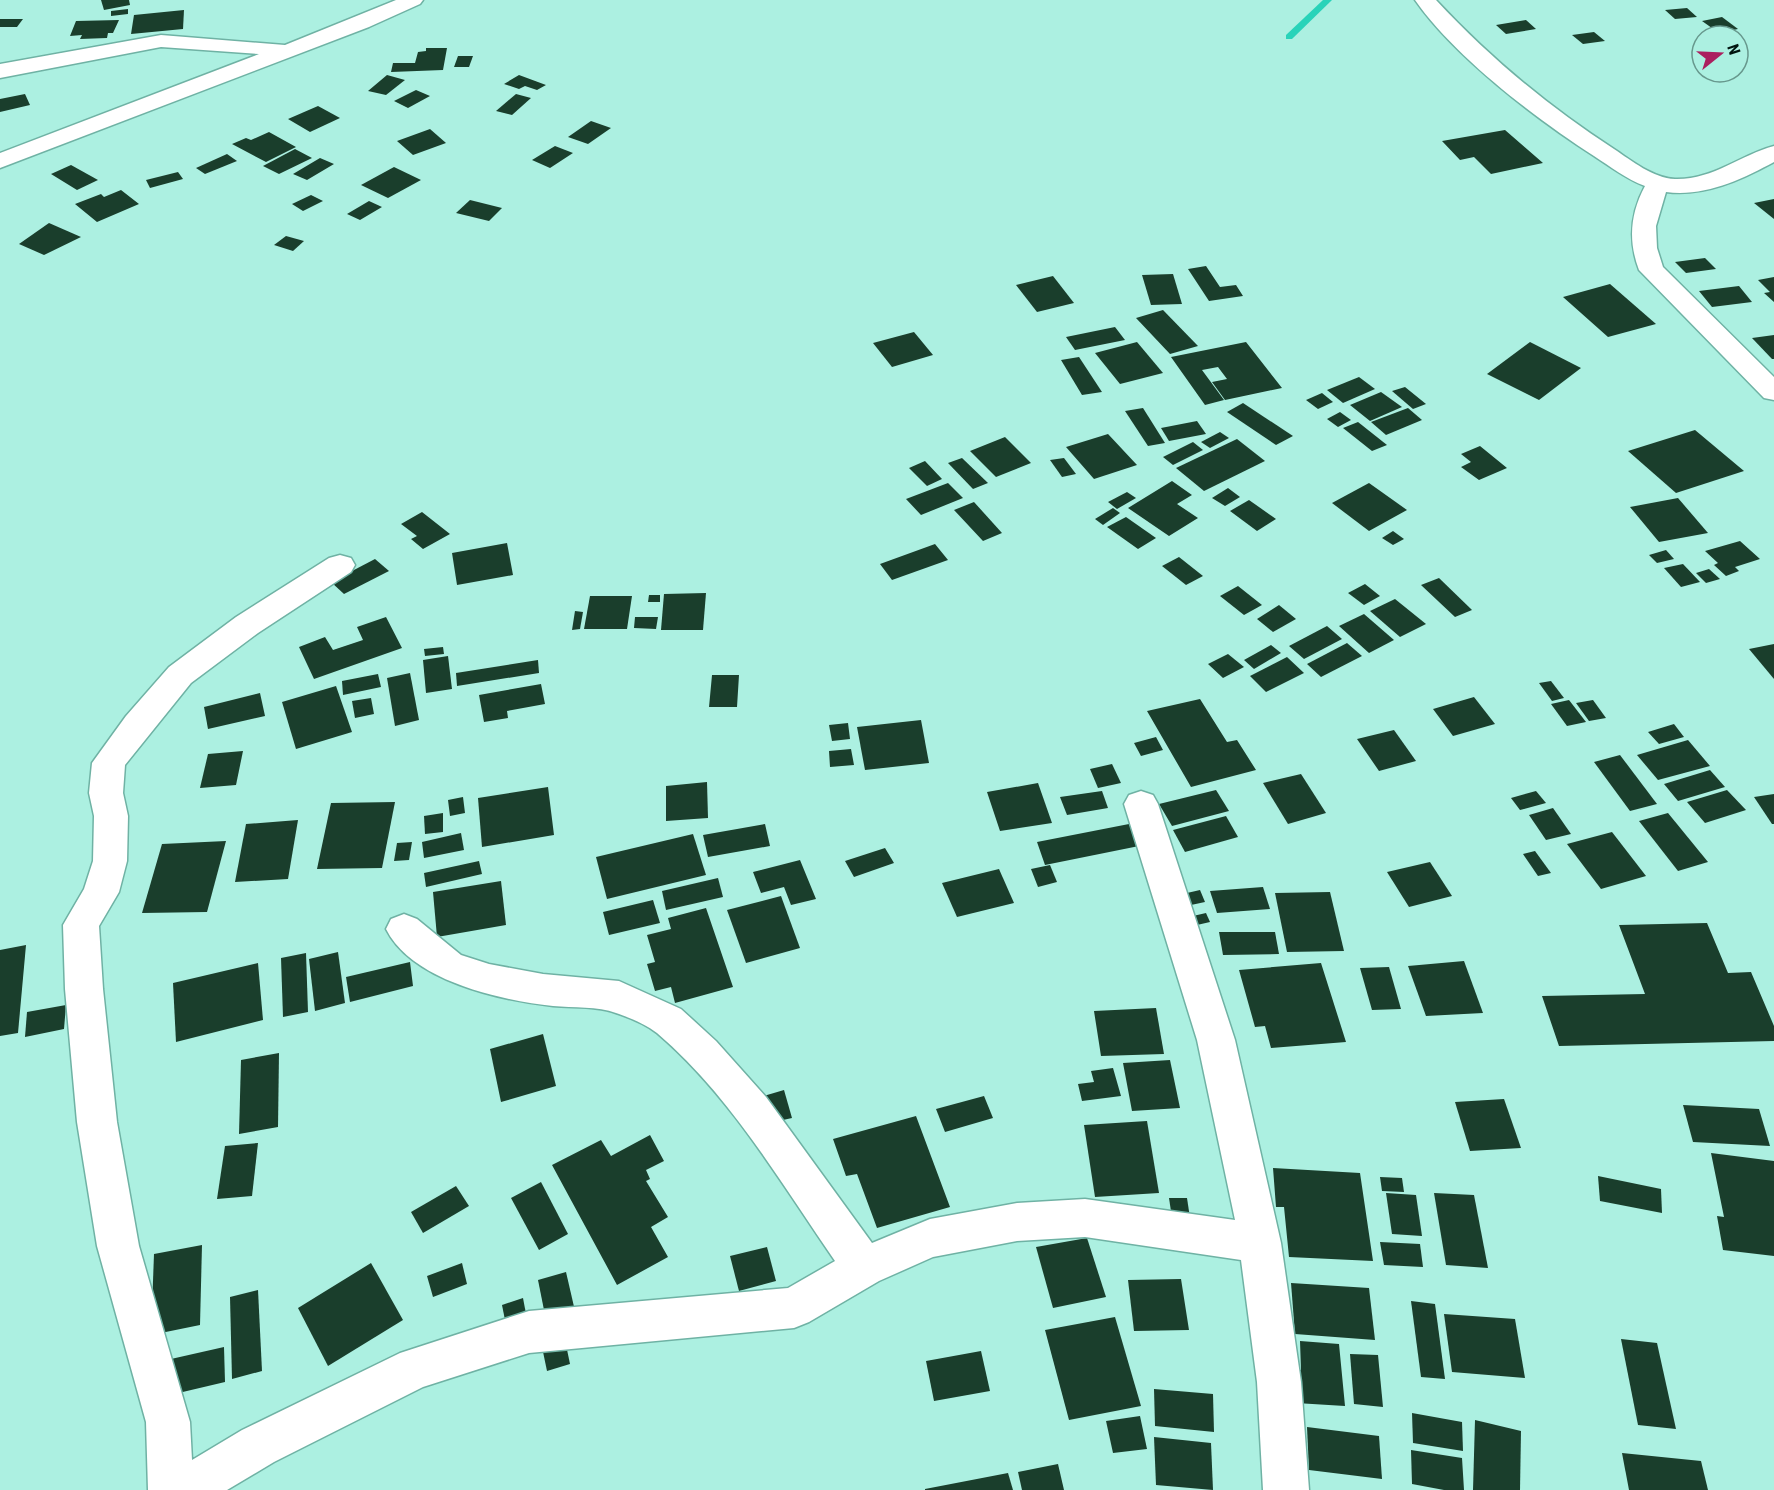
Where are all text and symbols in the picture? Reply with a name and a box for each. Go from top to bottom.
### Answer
north arrow [1690,24,1750,84]
text: N [1723,42,1744,57]

